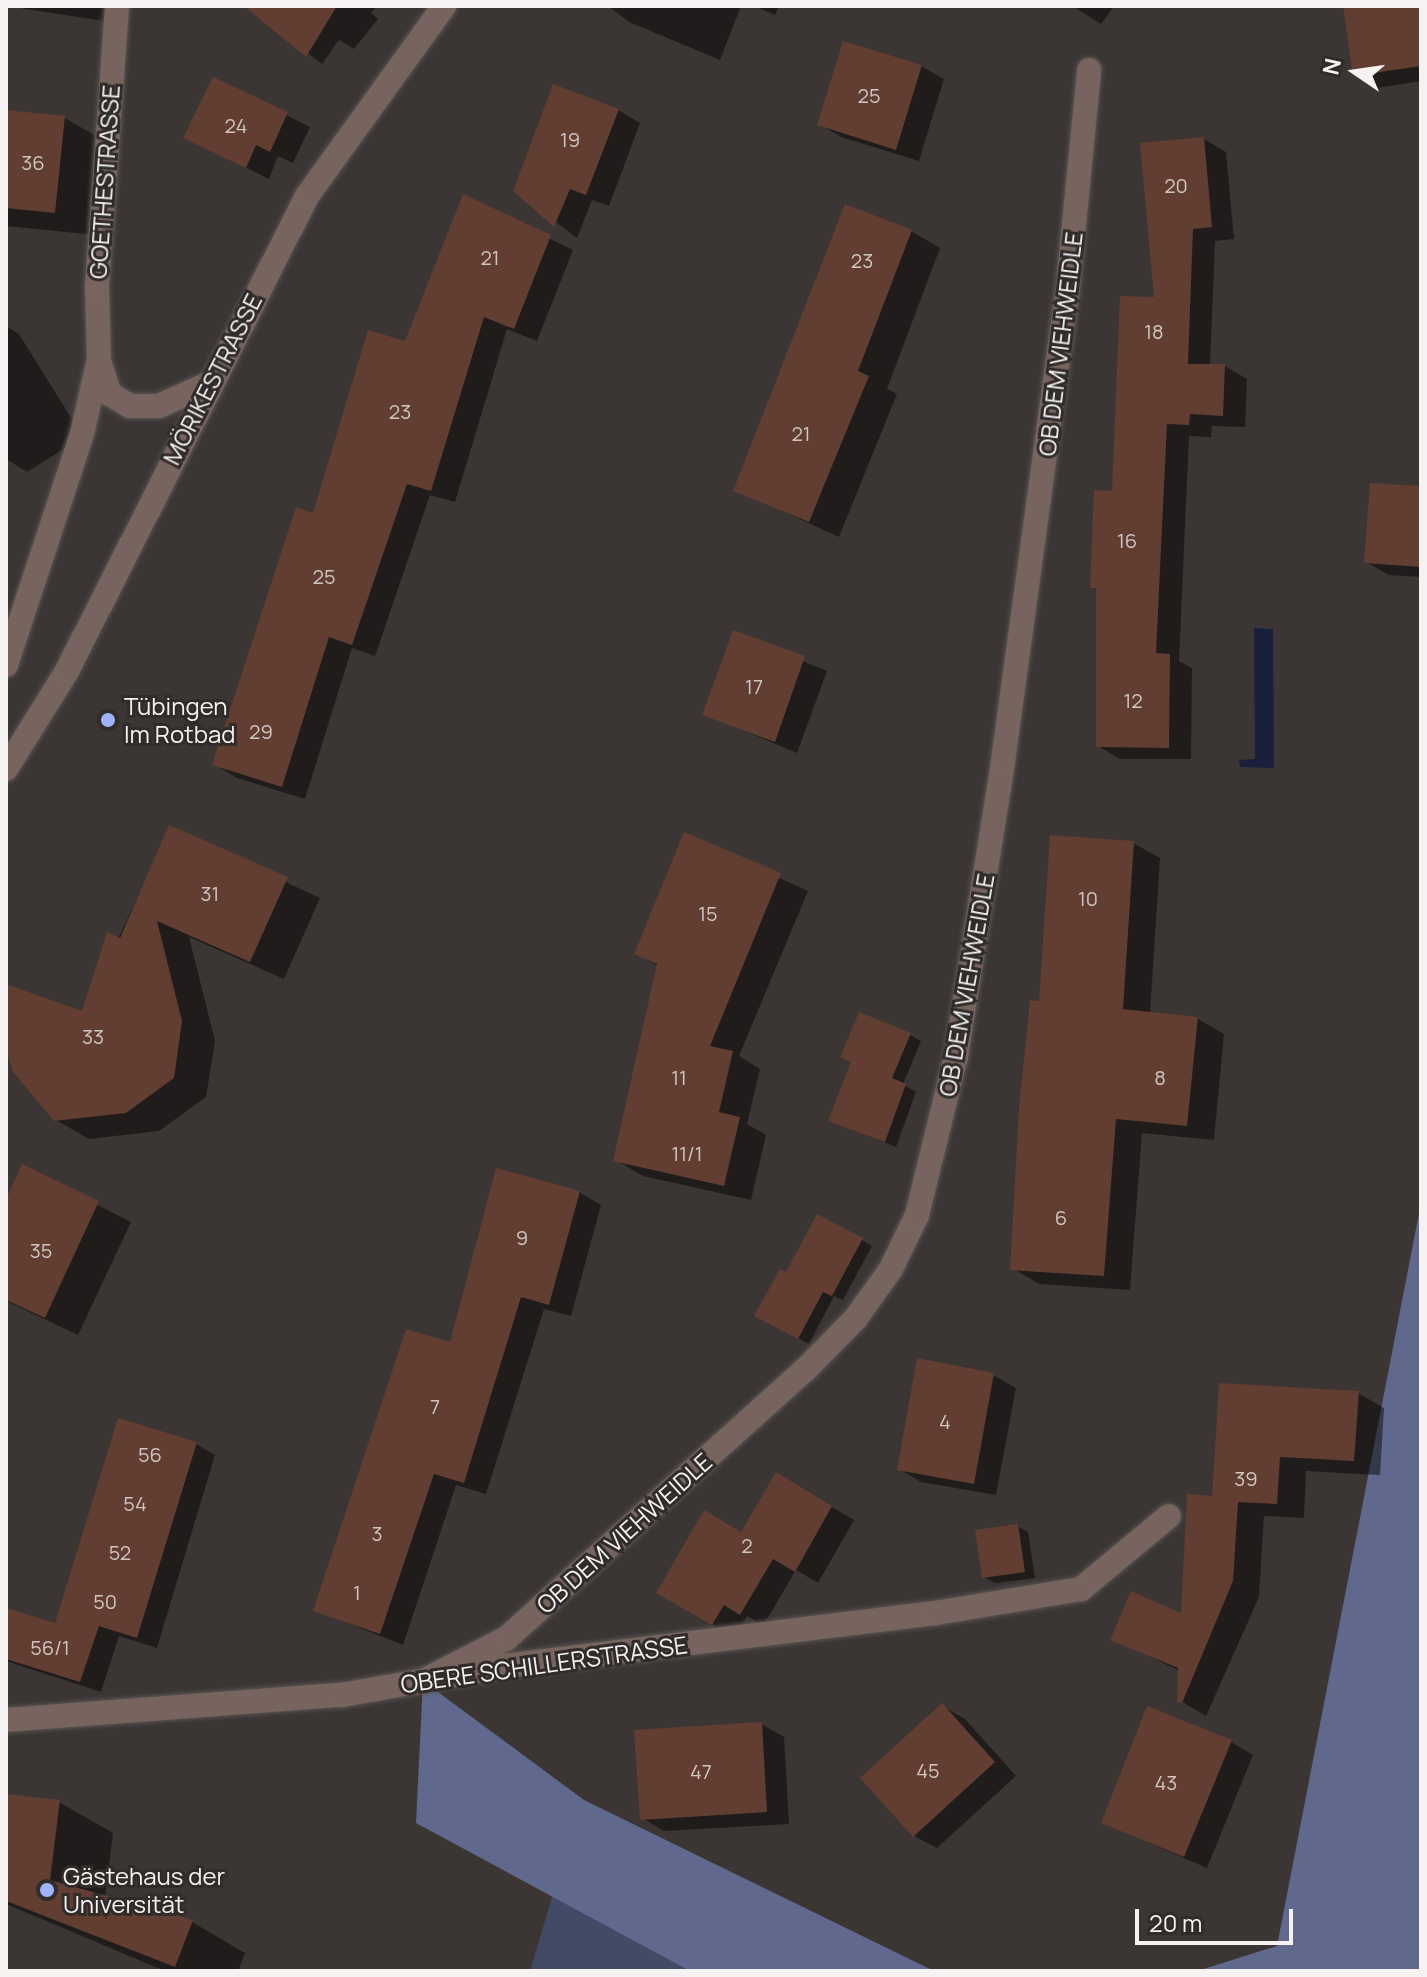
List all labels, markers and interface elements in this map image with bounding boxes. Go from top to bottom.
north arrow [1315,32,1395,112]
text: N [1315,56,1348,78]
house number: 25 [858,83,880,107]
street label: GOETHESTRASSE [83,84,125,280]
house number: 24 [225,113,247,137]
house number: 19 [560,127,580,151]
house number: 36 [21,150,45,174]
house number: 20 [1164,173,1188,197]
street label: OB DEM VIEHWEIDLE [1032,230,1088,458]
house number: 21 [480,245,500,269]
house number: 23 [851,248,873,272]
street label: MÖRIKESTRASSE [156,289,268,469]
house number: 18 [1144,319,1164,343]
house number: 23 [389,399,411,423]
house number: 21 [791,421,811,445]
house number: 16 [1117,528,1137,552]
house number: 25 [313,564,335,588]
house number: 17 [745,674,763,698]
house number: 12 [1123,688,1143,712]
place label: Tübingen Im Rotbad [124,692,235,748]
marker: Tübingen Im Rotbad [99,711,117,729]
house number: 29 [249,719,273,743]
street label: OB DEM VIEHWEIDLE [932,871,1000,1099]
house number: 31 [201,881,219,905]
house number: 10 [1078,886,1098,910]
house number: 15 [698,901,718,925]
house number: 33 [82,1024,104,1048]
house number: 11 [671,1065,687,1089]
house number: 8 [1154,1065,1166,1089]
house number: 11/1 [671,1141,703,1165]
house number: 6 [1055,1205,1067,1229]
house number: 9 [516,1225,528,1249]
house number: 35 [30,1238,52,1262]
house number: 7 [430,1394,440,1418]
house number: 4 [939,1409,951,1433]
house number: 56 [138,1442,162,1466]
street label: OB DEM VIEHWEIDLE [531,1447,717,1619]
house number: 39 [1234,1466,1258,1490]
house number: 54 [123,1491,147,1515]
house number: 3 [371,1521,383,1545]
house number: 2 [741,1533,753,1557]
house number: 52 [109,1540,131,1564]
house number: 1 [353,1580,361,1604]
house number: 50 [93,1589,117,1613]
street label: OBERE SCHILLERSTRASSE [399,1630,689,1698]
house number: 56/1 [30,1635,70,1659]
house number: 45 [916,1758,940,1782]
house number: 47 [690,1759,712,1783]
house number: 43 [1155,1770,1177,1794]
place label: Gästehaus der Universität [63,1862,225,1918]
marker: Gästehaus der Universität [38,1881,56,1899]
scale bar [1139,1893,1297,1943]
text: 20 m [1149,1906,1202,1939]

